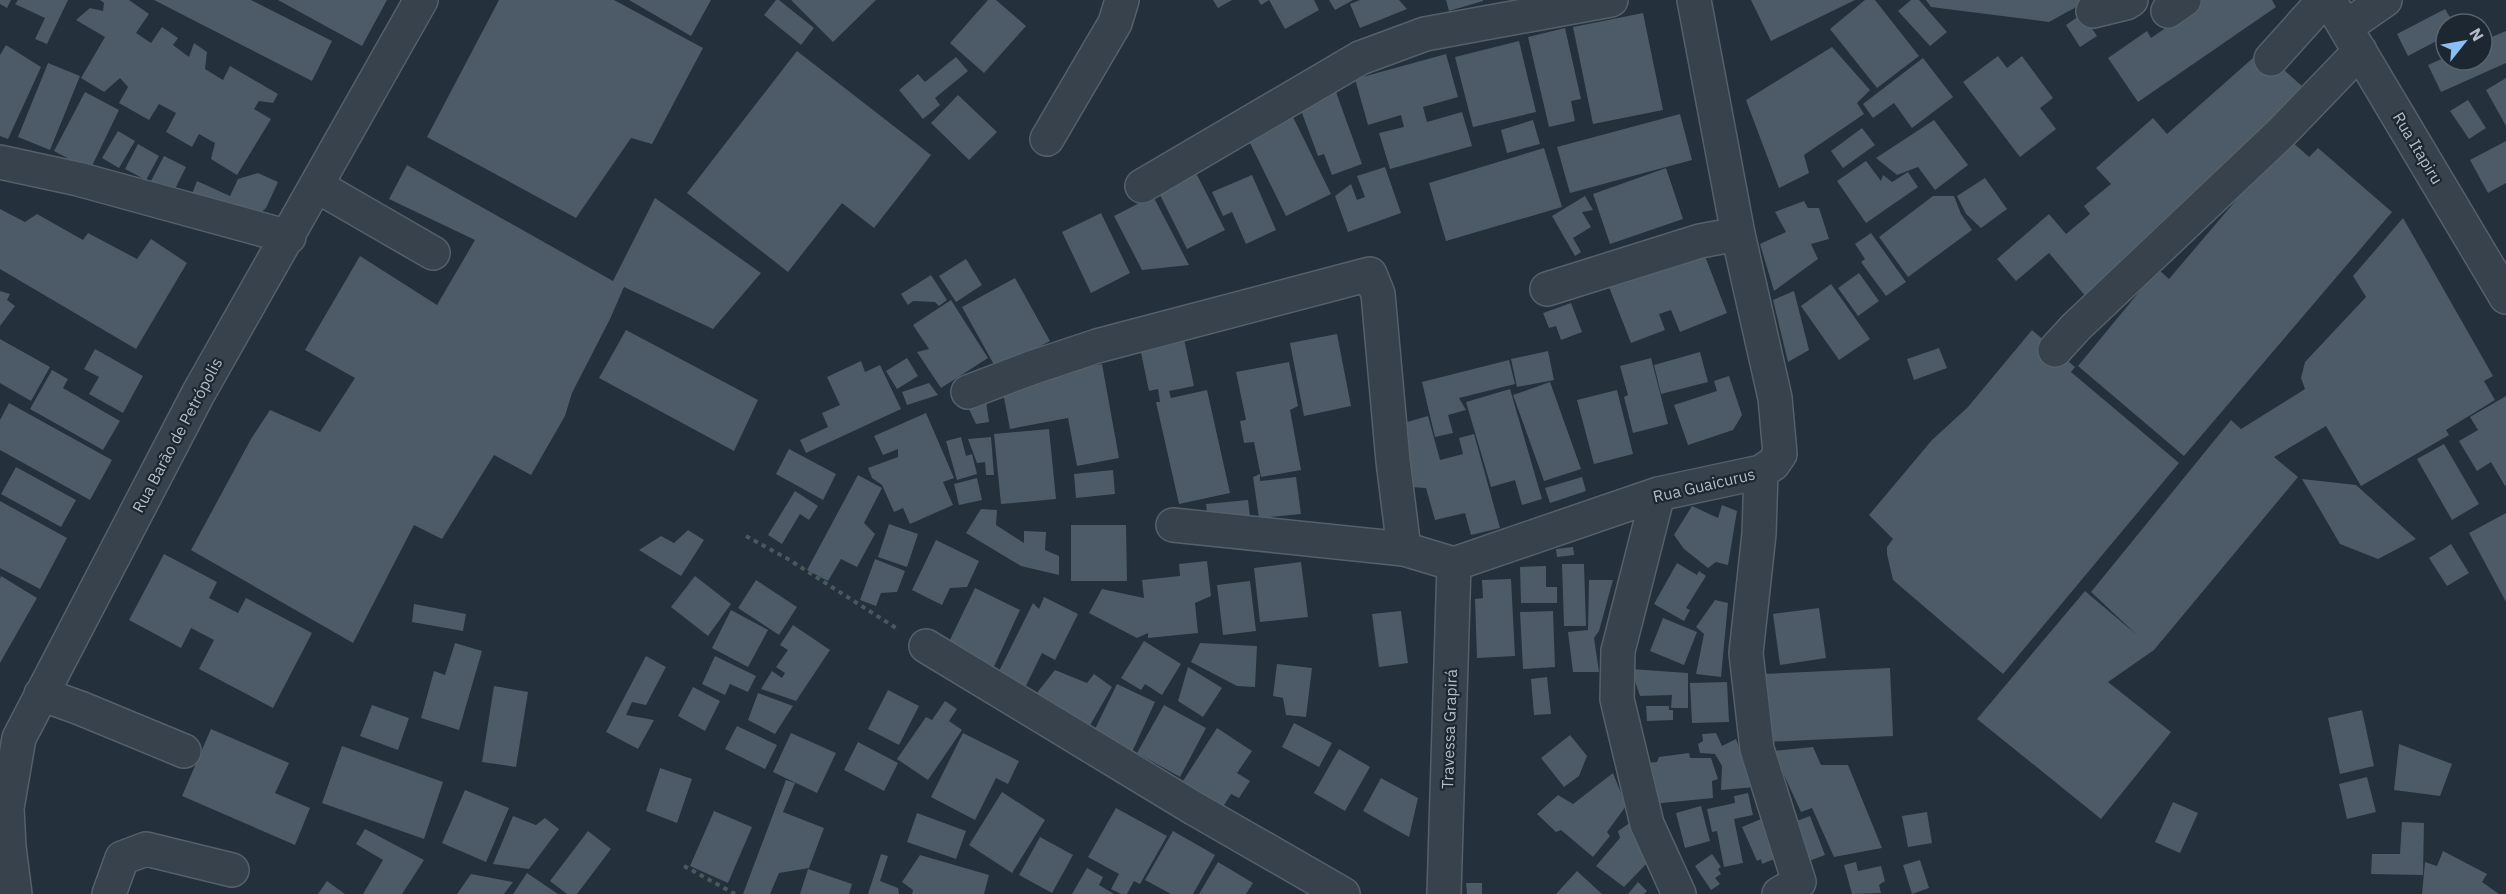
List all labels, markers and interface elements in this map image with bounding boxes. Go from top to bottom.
north arrow [2434,12,2494,72]
text: N [2465,24,2488,44]
street label: Rua Itapiru [2389,108,2447,188]
street label: Rua Barão de Petrópolis [128,354,226,516]
street label: Rua Guaicurus [1651,464,1757,506]
street label: Travessa Grapirá [1437,668,1461,789]

